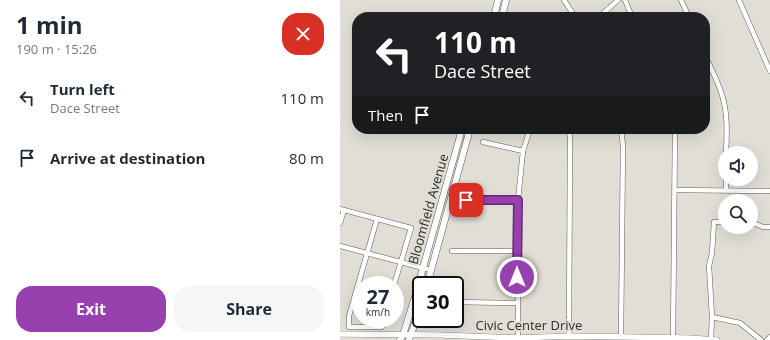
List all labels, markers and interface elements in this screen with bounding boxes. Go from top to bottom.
text: 1 min [16,8,83,41]
button: close [282,13,324,55]
text: 110 m [434,23,517,61]
icon: left [368,28,420,80]
text: 190 m · 15:26 [16,40,97,58]
text: Dace Street [434,59,531,83]
text: Turn left [50,79,115,99]
icon: left [16,87,38,109]
text: 110 m [280,88,324,108]
text: Dace Street [50,99,120,117]
icon: arrive [411,104,433,126]
text: Then [368,105,403,125]
map controls [718,146,758,234]
button: sound [718,146,758,186]
icon: arrive [16,147,38,169]
text: Arrive at destination [50,148,205,168]
text: 80 m [289,148,324,168]
street label: Bloomfield Avenue [404,152,452,266]
pin [449,183,483,217]
icon: arrive [455,189,477,211]
button: search [718,194,758,234]
position arrow [496,256,538,298]
speed limit sign: 30 [412,276,464,328]
text: 27 [367,283,389,310]
button: Exit [16,286,166,332]
button: Share [174,286,324,332]
text: km/h [366,305,390,319]
street label: Civic Center Drive [476,316,582,334]

